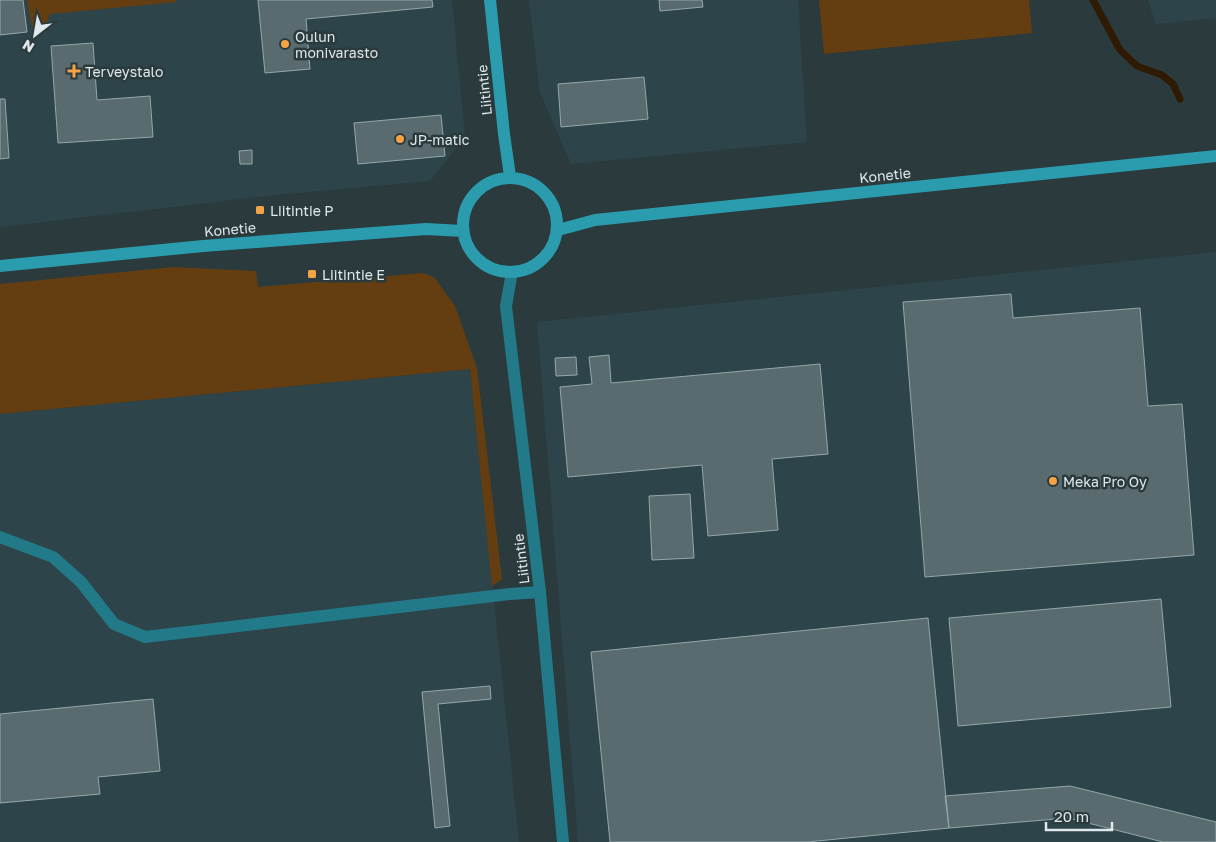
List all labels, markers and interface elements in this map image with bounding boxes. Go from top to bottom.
north arrow [10,10,60,60]
place label: Oulun monivarasto [295,28,378,61]
text: N [19,37,37,57]
marker: Oulun monivarasto [279,38,291,50]
place label: Terveystalo [85,63,163,80]
marker: Terveystalo [67,64,81,78]
street label: Liitintie [473,64,495,116]
place label: JP-matic [410,131,470,148]
marker: JP-matic [394,133,406,145]
street label: Konetie [858,164,912,186]
place label: Liitintie P [270,202,333,219]
marker: Liitintie P [254,204,266,216]
street label: Konetie [203,218,257,240]
place label: Liitintie E [322,266,385,283]
marker: Liitintie E [306,268,318,280]
place label: Meka Pro Oy [1063,473,1147,490]
marker: Meka Pro Oy [1047,475,1059,487]
street label: Liitintie [509,533,533,585]
scale bar [1046,800,1112,832]
text: 20 m [1054,807,1089,825]

